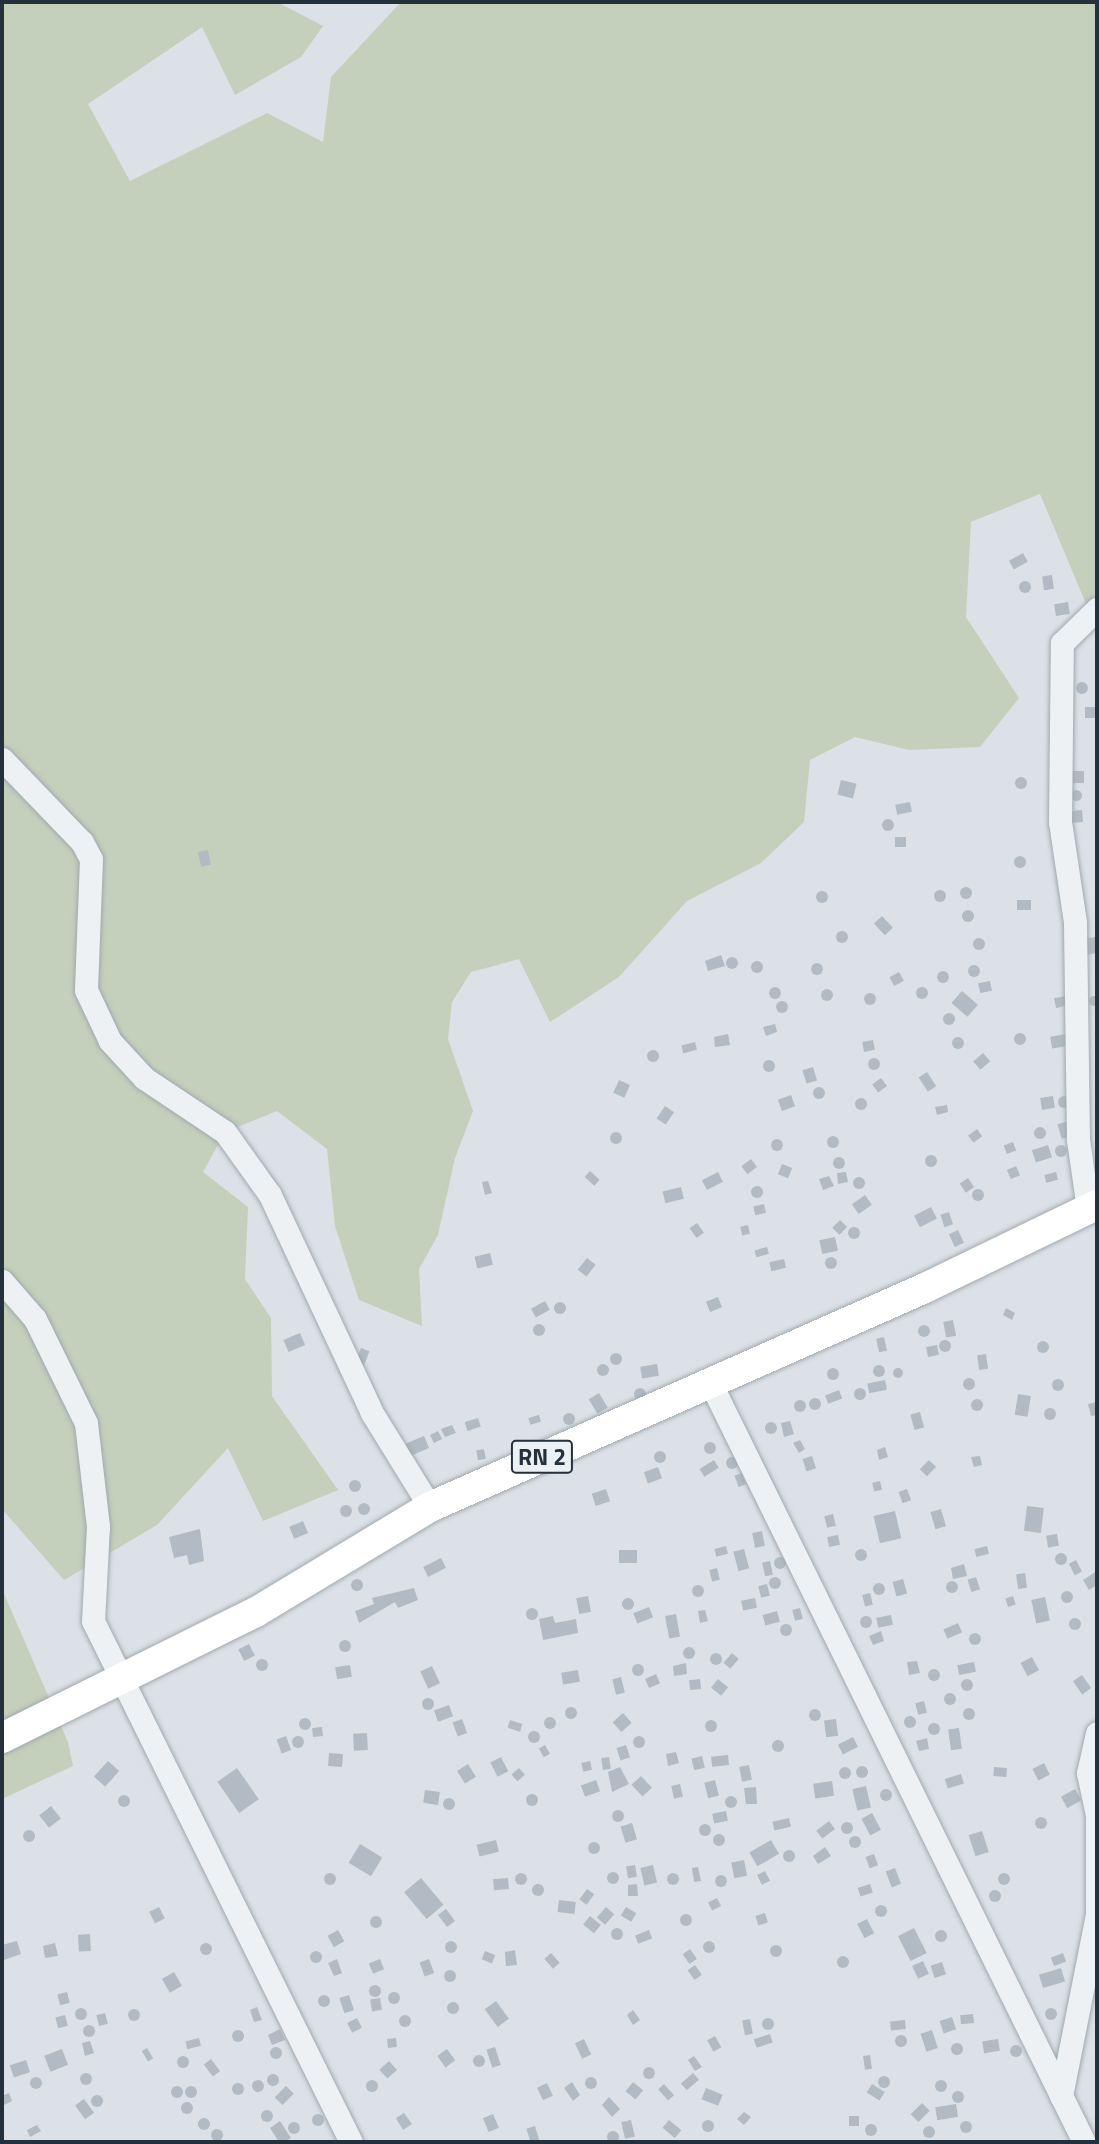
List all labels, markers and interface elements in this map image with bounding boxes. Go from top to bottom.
road number: RN 2 [510,1438,574,1476]

